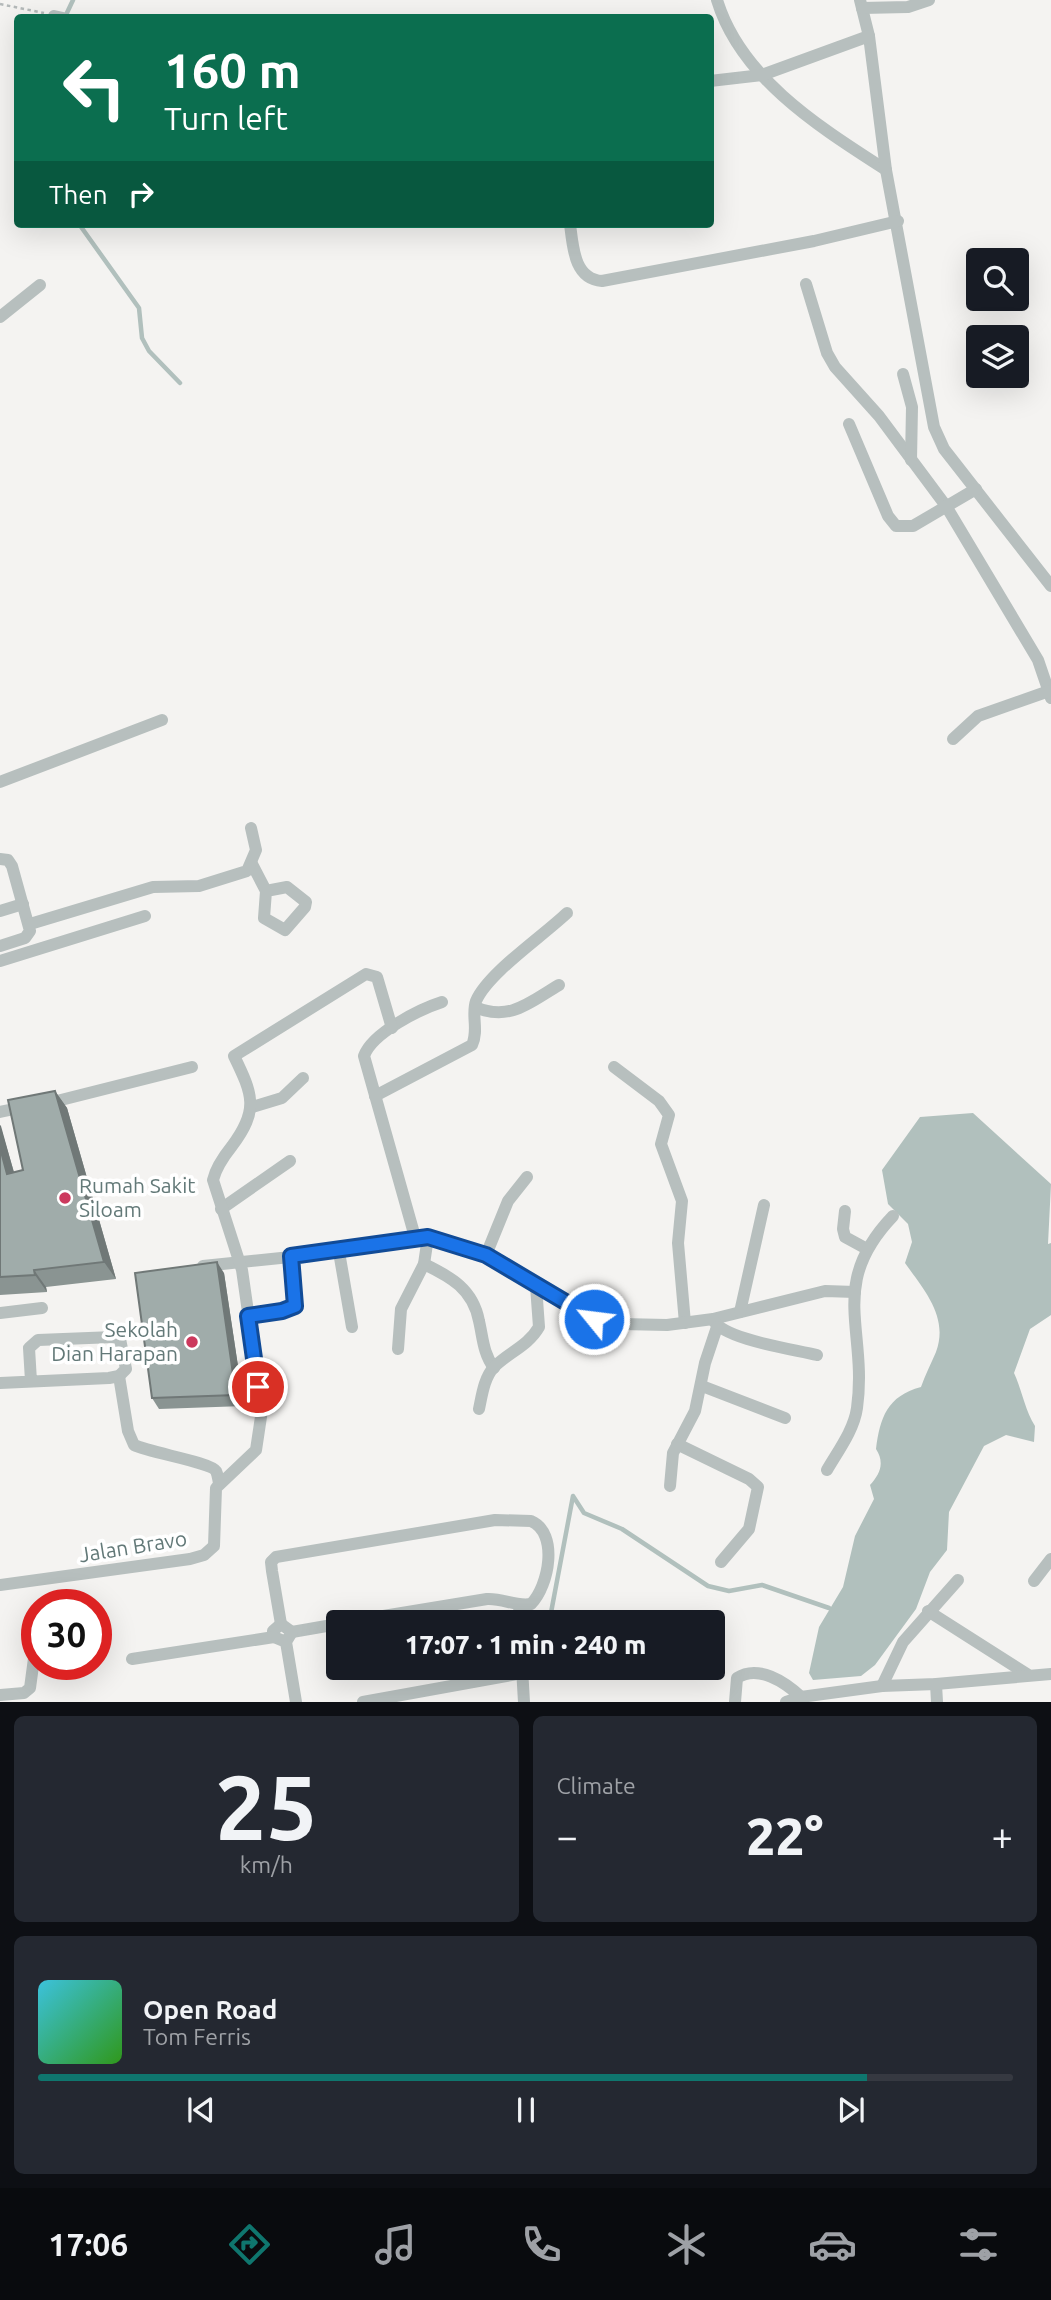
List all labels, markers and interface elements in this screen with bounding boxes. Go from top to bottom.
icon: left [49,42,140,133]
text: 160 m [164,42,301,97]
text: Turn left [164,100,288,136]
icon: right [122,175,160,213]
text: Then [49,180,108,209]
map controls [966,248,1029,388]
button: search [966,248,1029,311]
button: layers [966,325,1029,388]
place label: Rumah Sakit Siloam [79,1173,196,1221]
marker: Rumah Sakit Siloam [57,1190,73,1206]
position arrow [557,1282,631,1356]
place label: Sekolah Dian Harapan [51,1317,178,1365]
marker: Sekolah Dian Harapan [184,1334,200,1350]
pin [228,1357,288,1417]
icon: arrive [239,1368,277,1406]
street label: Jalan Bravo [77,1526,188,1566]
speed limit sign: 30 [21,1589,112,1680]
text: 17:07 · 1 min · 240 m [405,1630,646,1659]
text: 25 [215,1755,318,1857]
text: Climate [557,1773,636,1798]
text: 22° [746,1807,824,1865]
text: − [557,1815,578,1857]
text: + [992,1815,1013,1857]
text: km/h [240,1852,293,1877]
text: Open Road [143,1995,277,2024]
text: Tom Ferris [143,2024,251,2049]
icon: previous [182,2091,220,2129]
icon: pause [507,2091,545,2129]
icon: next [832,2091,870,2129]
icon: directions [225,2220,274,2269]
icon: music [371,2220,420,2269]
icon: phone [517,2220,566,2269]
icon: climate [662,2220,711,2269]
icon: car [808,2220,857,2269]
icon: filters [954,2220,1003,2269]
text: 17:06 [48,2226,128,2262]

